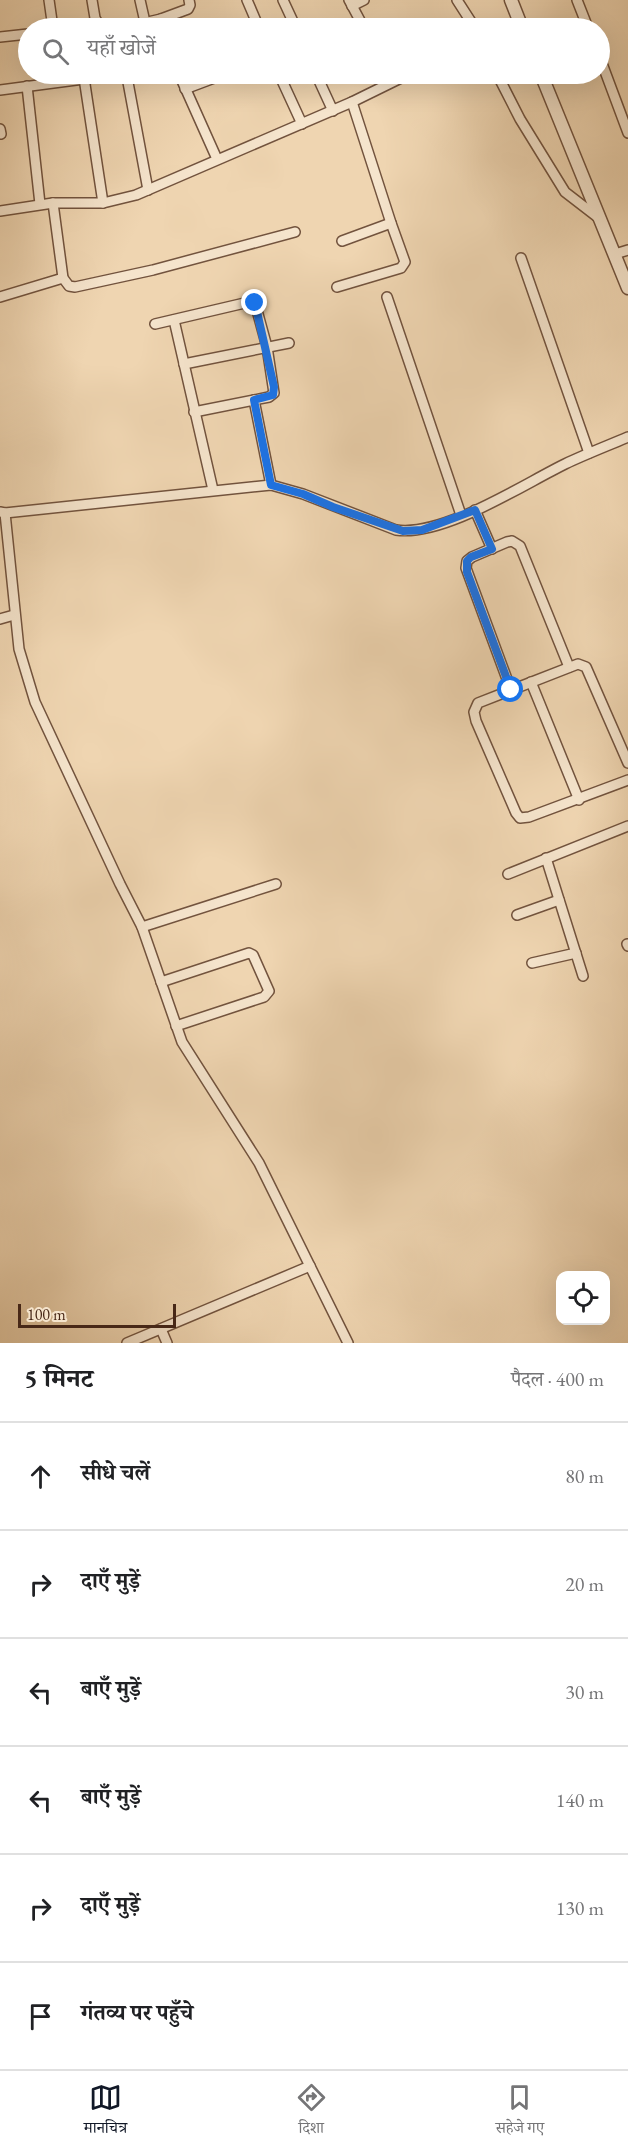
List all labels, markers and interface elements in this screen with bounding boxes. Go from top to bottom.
search box [18,18,610,84]
text: यहाँ खोजें [87,33,156,62]
icon: search [39,35,72,68]
route end [241,289,267,315]
route start [497,676,523,702]
map controls [556,1271,610,1325]
button: locate [556,1271,610,1325]
scale bar [18,1301,176,1328]
text: 100 m [27,1304,66,1325]
text: 5 मिनट [24,1361,93,1395]
text: पैदल · 400 m [511,1366,604,1392]
text: सीधे चलें [81,1458,150,1487]
icon: ahead [24,1460,57,1493]
text: 80 m [565,1463,604,1489]
text: दाएँ मुड़ें [81,1566,140,1595]
icon: right [24,1568,57,1601]
text: 20 m [565,1571,604,1597]
text: बाएँ मुड़ें [81,1674,141,1703]
icon: left [24,1676,57,1709]
text: 30 m [565,1679,604,1705]
text: बाएँ मुड़ें [81,1782,141,1811]
icon: left [24,1784,57,1817]
text: 140 m [556,1787,604,1813]
text: दाएँ मुड़ें [81,1890,140,1919]
icon: right [24,1892,57,1925]
text: 130 m [556,1895,604,1921]
text: गंतव्य पर पहुँचे [81,1998,193,2027]
icon: arrive [24,2000,57,2033]
tab: मानचित्र [84,2081,127,2143]
tab: दिशा [295,2081,328,2143]
tab: सहेजे गए [495,2081,544,2143]

